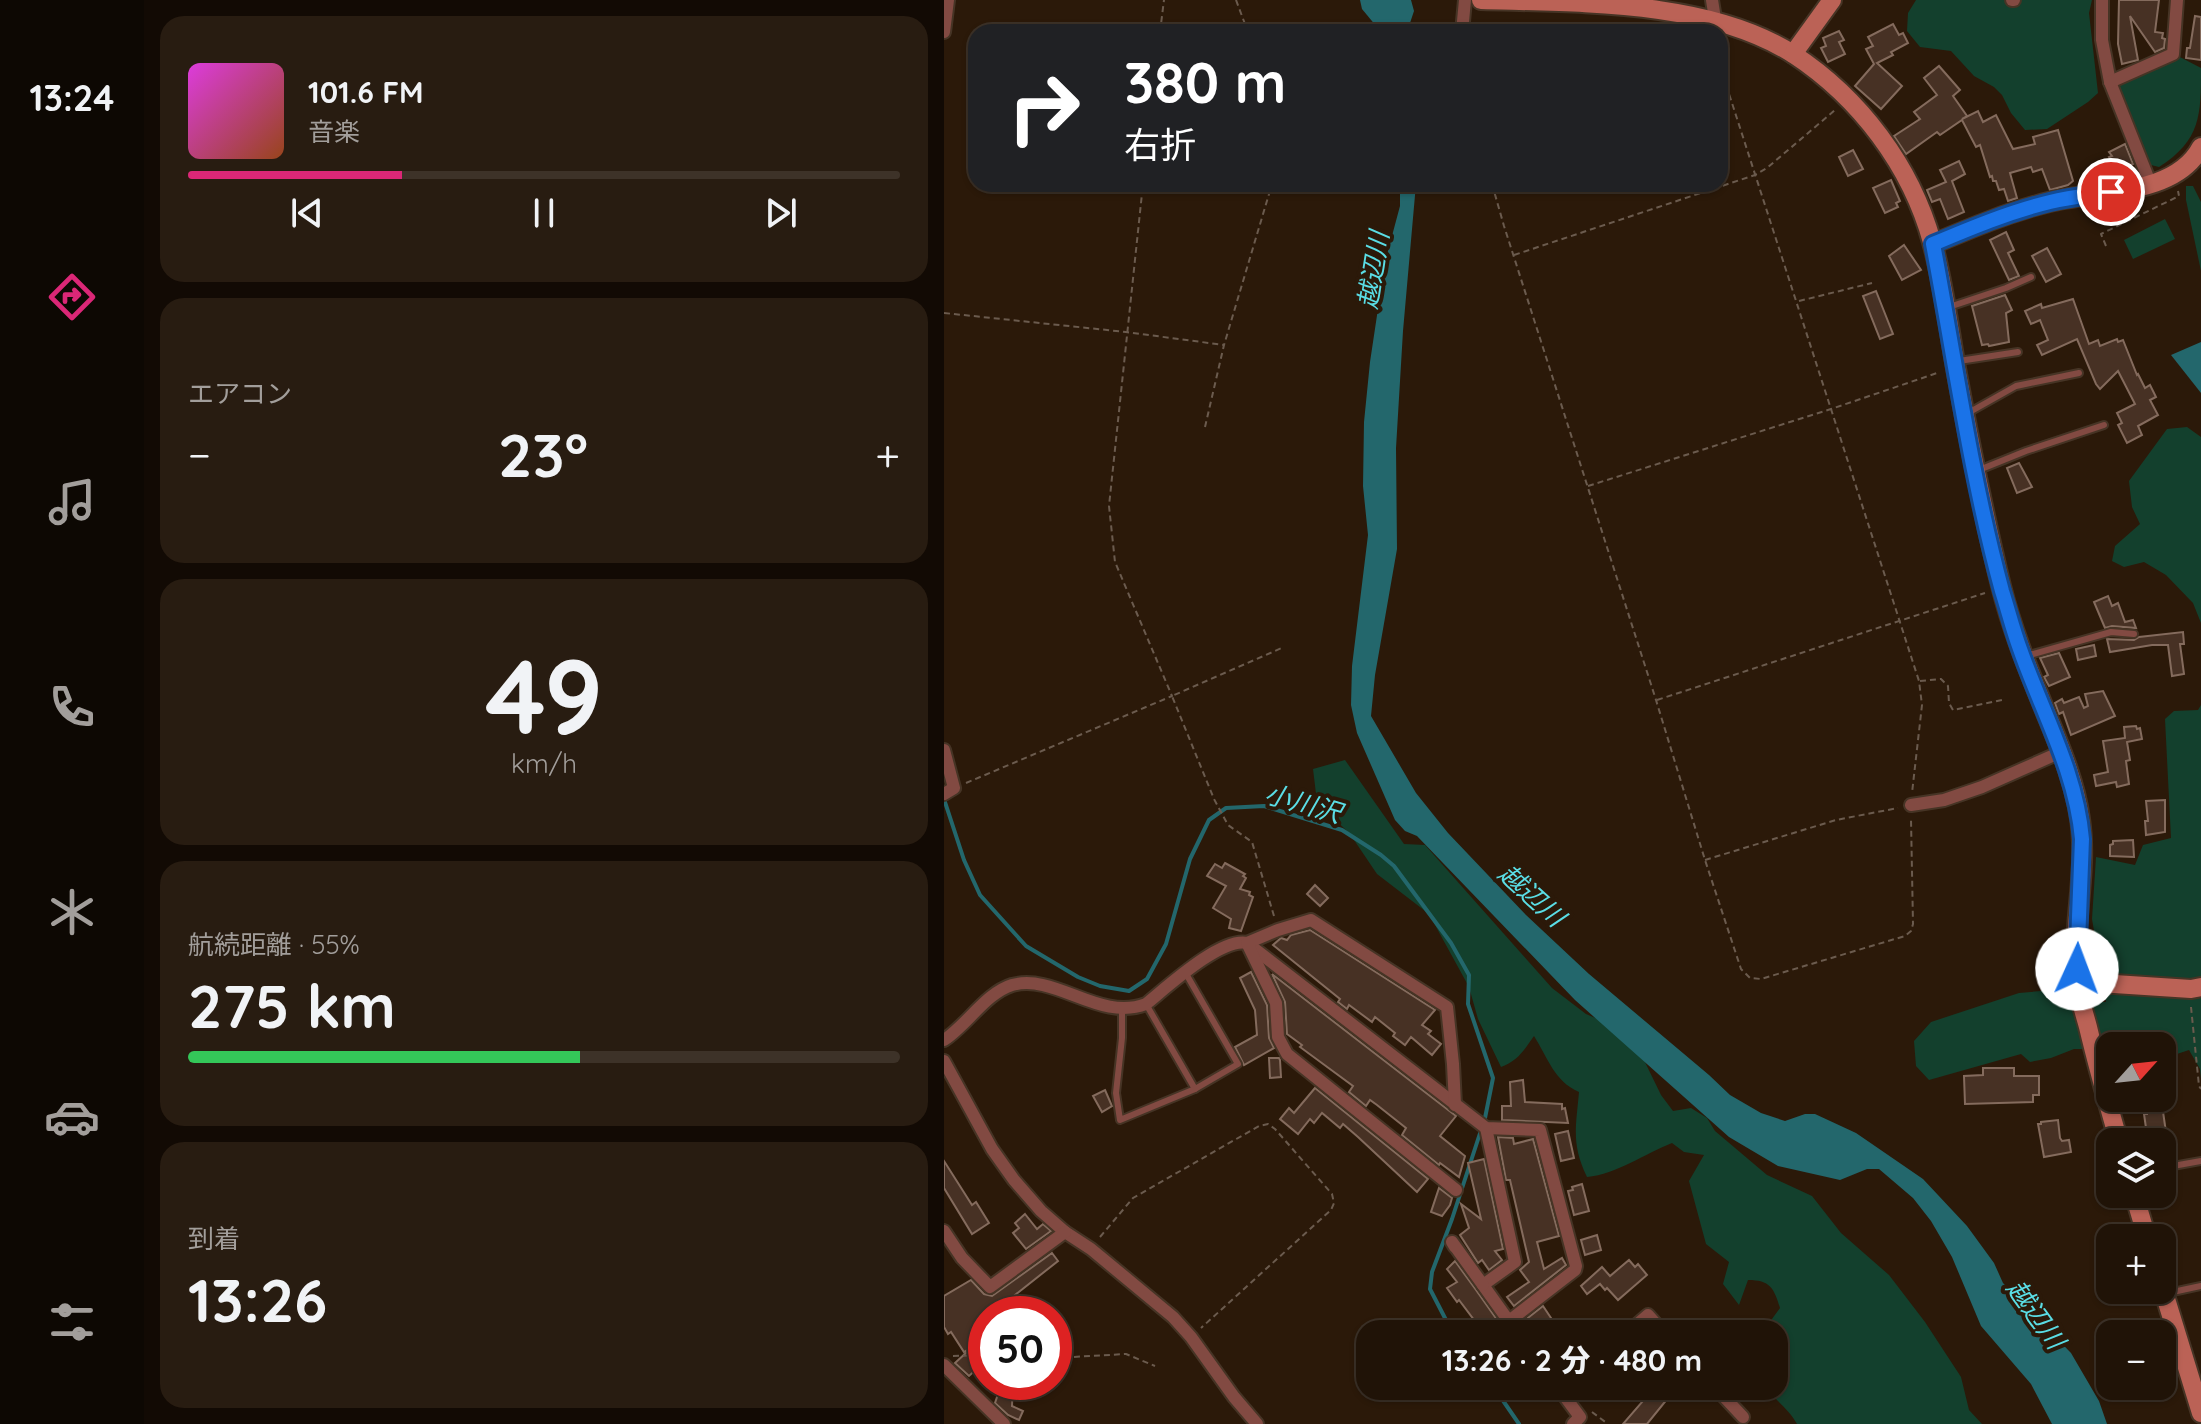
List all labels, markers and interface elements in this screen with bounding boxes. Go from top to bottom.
text: 380 m [1124,47,1286,117]
icon: right [992,56,1096,160]
text: 101.6 FM [308,73,424,111]
text: 13:24 [30,75,114,120]
text: 音楽 [308,115,360,148]
text: 右折 [1124,122,1196,167]
pin [2077,158,2145,226]
icon: arrive [2089,170,2133,214]
icon: previous [285,191,329,235]
icon: pause [522,191,566,235]
icon: next [759,191,803,235]
water label: 越辺川 [1351,226,1396,311]
icon: directions [44,269,100,325]
text: エアコン [188,377,292,410]
text: 23° [498,417,588,492]
text: − [188,427,211,482]
text: + [875,427,900,482]
icon: music [44,474,100,530]
text: 49 [485,630,603,760]
icon: phone [44,679,100,735]
text: km/h [511,747,577,780]
water label: 小川沢 [1261,776,1348,830]
water label: 越辺川 [1492,857,1574,935]
icon: climate [44,884,100,940]
position arrow [2035,927,2119,1011]
text: 航続距離 · 55% [188,928,360,961]
text: 275 km [188,968,396,1043]
north arrow [2096,1032,2176,1112]
map controls [2096,1032,2176,1400]
icon: car [44,1089,100,1145]
button: layers [2096,1128,2176,1208]
text: 到着 [188,1222,240,1255]
button: + [2096,1224,2176,1304]
text: 13:26 [188,1262,327,1337]
water label: 越辺川 [2000,1273,2074,1358]
icon: filters [44,1294,100,1350]
speed limit sign: 50 [968,1296,1072,1400]
button: − [2096,1320,2176,1400]
text: 13:26 · 2 分 · 480 m [1442,1341,1702,1379]

